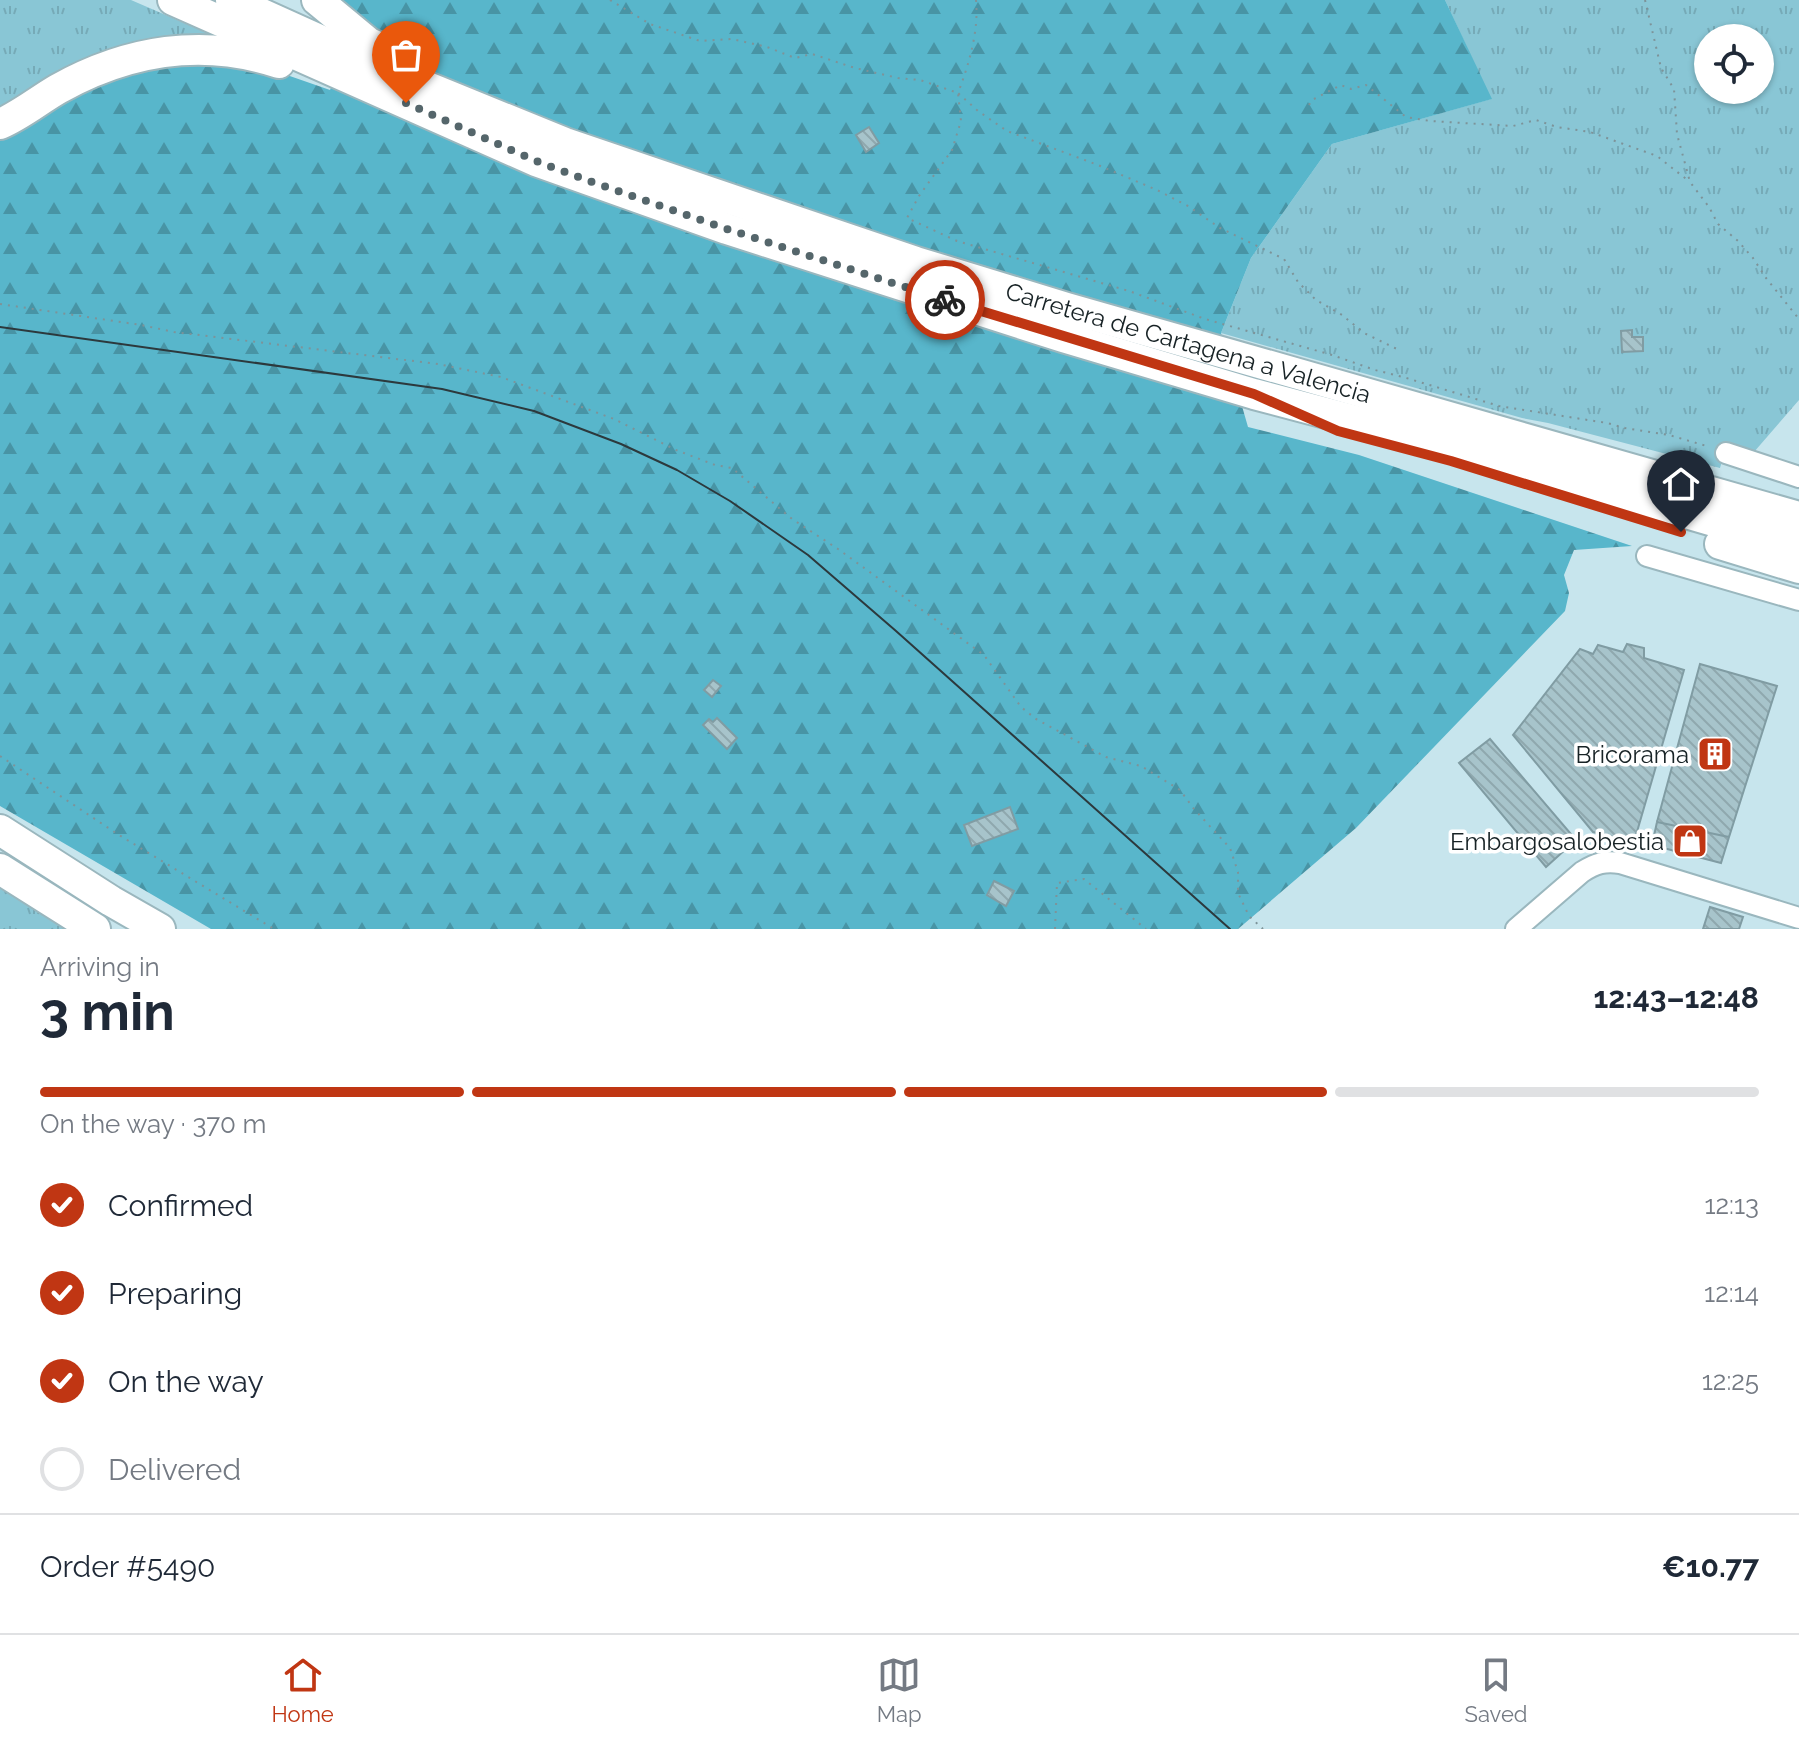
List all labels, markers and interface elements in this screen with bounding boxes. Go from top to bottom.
pin [372,21,440,103]
map controls [1694,24,1774,104]
button: locate [1694,24,1774,104]
icon: bag [384,33,428,77]
courier [905,260,985,340]
street label: Carretera de Cartagena a Valencia [1002,276,1374,409]
icon: bike [923,278,967,322]
pin [1647,450,1715,532]
icon: home [1659,462,1703,506]
building icon: Bricorama [1696,735,1734,773]
place label: Bricorama [1575,740,1689,769]
shop icon: Embargosalobestia [1671,822,1709,860]
place label: Embargosalobestia [1450,827,1664,856]
text: Arriving in [40,952,160,982]
text: 12:43–12:48 [1593,980,1759,1015]
text: 3 min [40,981,175,1042]
text: On the way · 370 m [40,1109,266,1139]
icon: check [40,1183,84,1227]
text: Confirmed [108,1188,253,1223]
text: 12:13 [1704,1190,1759,1220]
icon: check [40,1271,84,1315]
text: Preparing [108,1276,242,1311]
text: 12:14 [1704,1278,1759,1308]
icon: check [40,1359,84,1403]
text: On the way [108,1364,264,1399]
text: 12:25 [1702,1366,1759,1396]
text: Delivered [108,1452,241,1487]
text: Order #5490 [40,1549,215,1584]
text: €10.77 [1662,1549,1759,1584]
tab: Home [272,1653,334,1727]
tab: Map [877,1653,922,1727]
tab: Saved [1465,1653,1527,1727]

